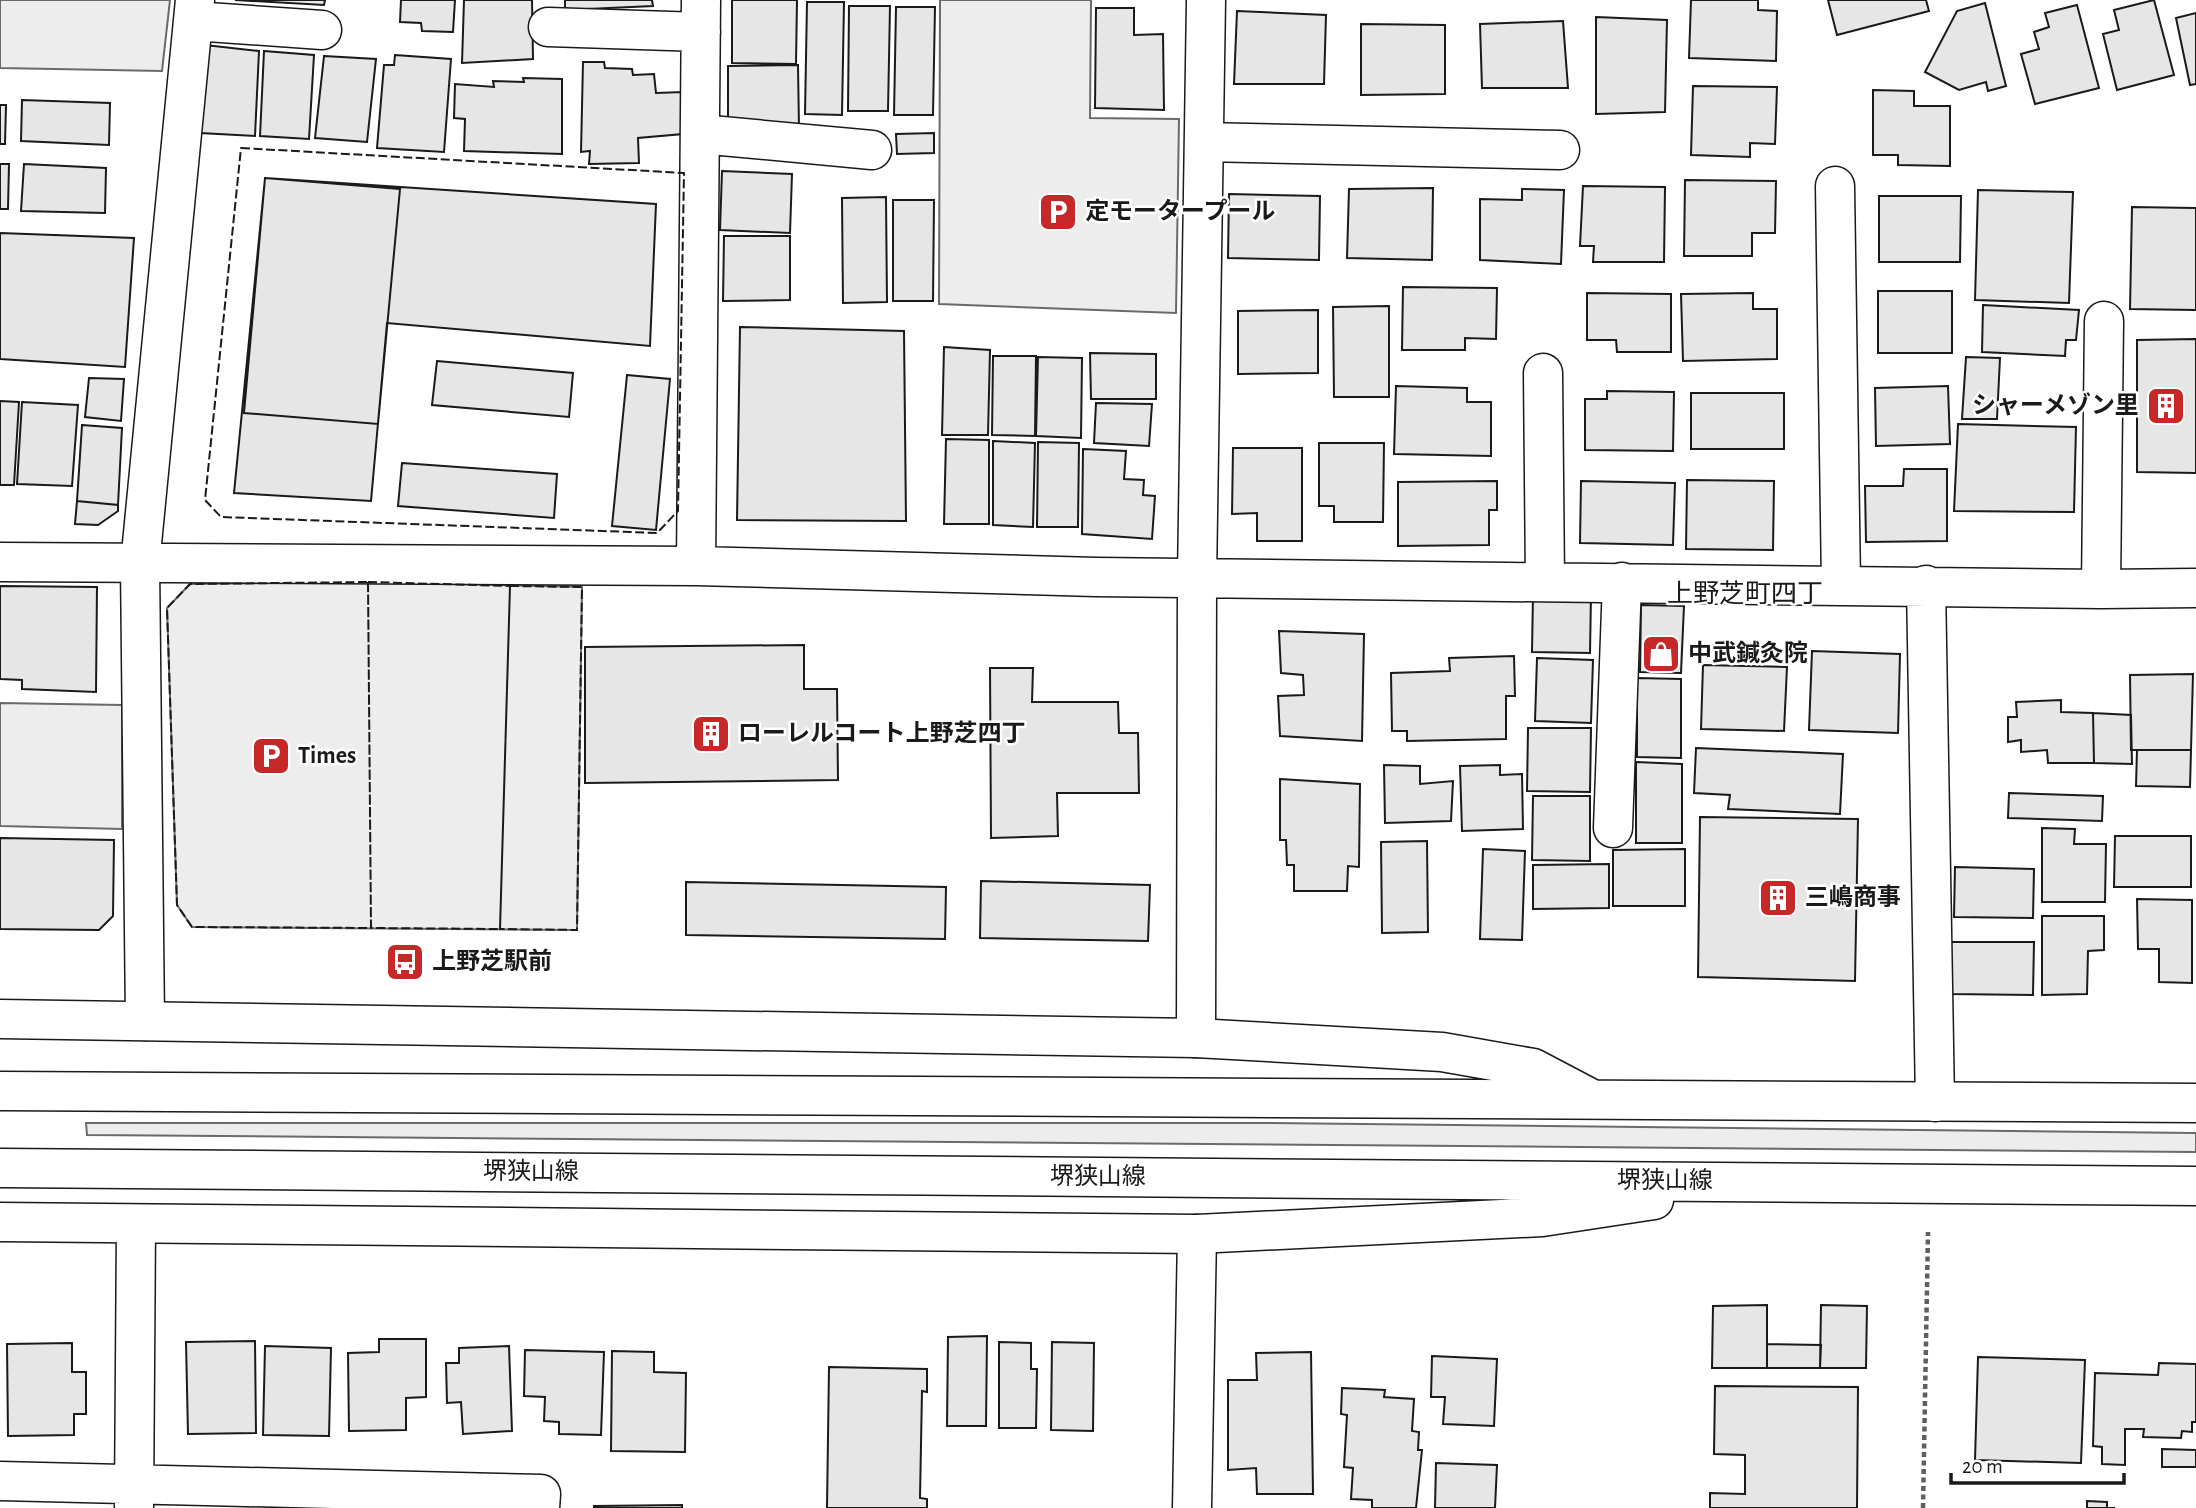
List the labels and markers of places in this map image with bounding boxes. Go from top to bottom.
parking icon: 定モータープール [1037,191,1079,233]
place label: 定モータープール [1085,198,1276,224]
building icon: シャーメゾン里 [2145,385,2187,427]
place label: シャーメゾン里 [1972,392,2139,418]
shop icon: 中武鍼灸院 [1640,633,1682,675]
place label: 中武鍼灸院 [1688,640,1808,666]
building icon: ローレルコート上野芝四丁 [690,713,732,755]
place label: ローレルコート上野芝四丁 [738,720,1026,746]
parking icon: Times [250,735,292,777]
place label: Times [298,744,356,768]
building icon: 三嶋商事 [1757,877,1799,919]
place label: 三嶋商事 [1805,884,1901,910]
bus stop icon: 上野芝駅前 [384,941,426,983]
place label: 上野芝駅前 [432,948,552,974]

